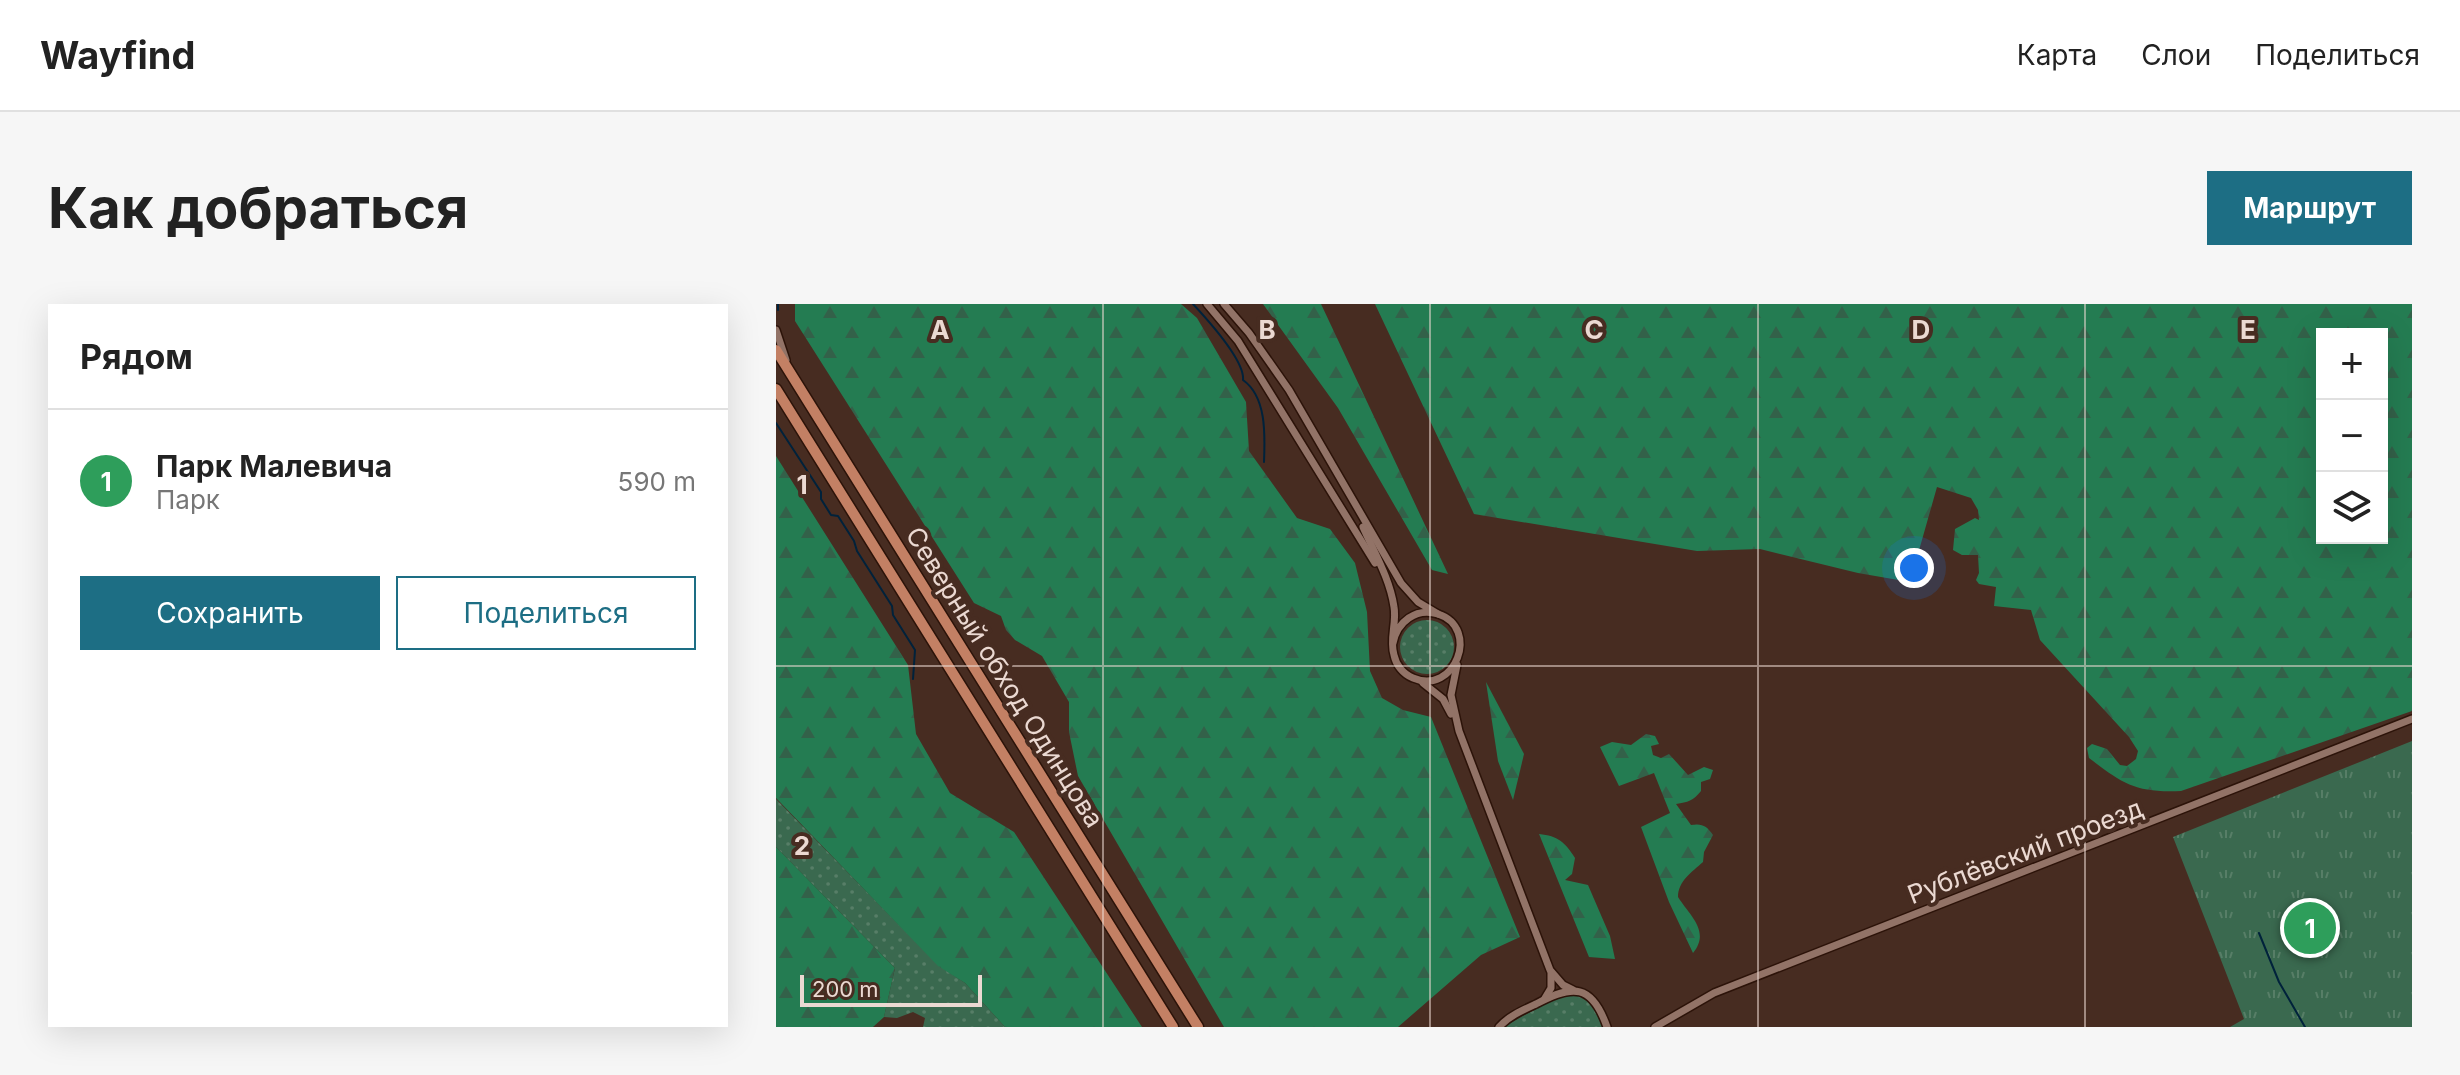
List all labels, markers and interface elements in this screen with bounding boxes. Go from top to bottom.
text: Wayfind [40,32,195,78]
text: Карта [2017,38,2097,72]
text: Слои [2141,38,2211,72]
text: Поделиться [2255,38,2420,72]
button: Маршрут [2207,171,2412,245]
text: Как добраться [48,174,468,242]
text: A [930,314,950,345]
text: B [1258,314,1276,345]
text: C [1584,314,1604,345]
text: D [1912,314,1930,345]
text: E [2240,314,2256,345]
map controls [2316,328,2388,544]
button: + [2316,328,2388,400]
text: Рядом [80,336,193,377]
button: − [2316,400,2388,472]
text: Парк Малевича [156,448,392,484]
text: 1 [100,466,112,497]
text: 590 m [618,466,696,497]
text: 1 [796,469,808,500]
button: layers [2316,472,2388,544]
text: Парк [156,484,220,515]
street label: Северный обход Одинцова [900,521,1110,833]
your location [1894,548,1934,588]
button: Сохранить [80,576,380,650]
button: Поделиться [396,576,696,650]
street label: Рублёвский проезд [1903,792,2147,910]
text: 2 [794,830,810,861]
pin: 1 [2284,898,2336,958]
scale bar [800,971,982,1007]
text: 200 m [812,976,879,1002]

